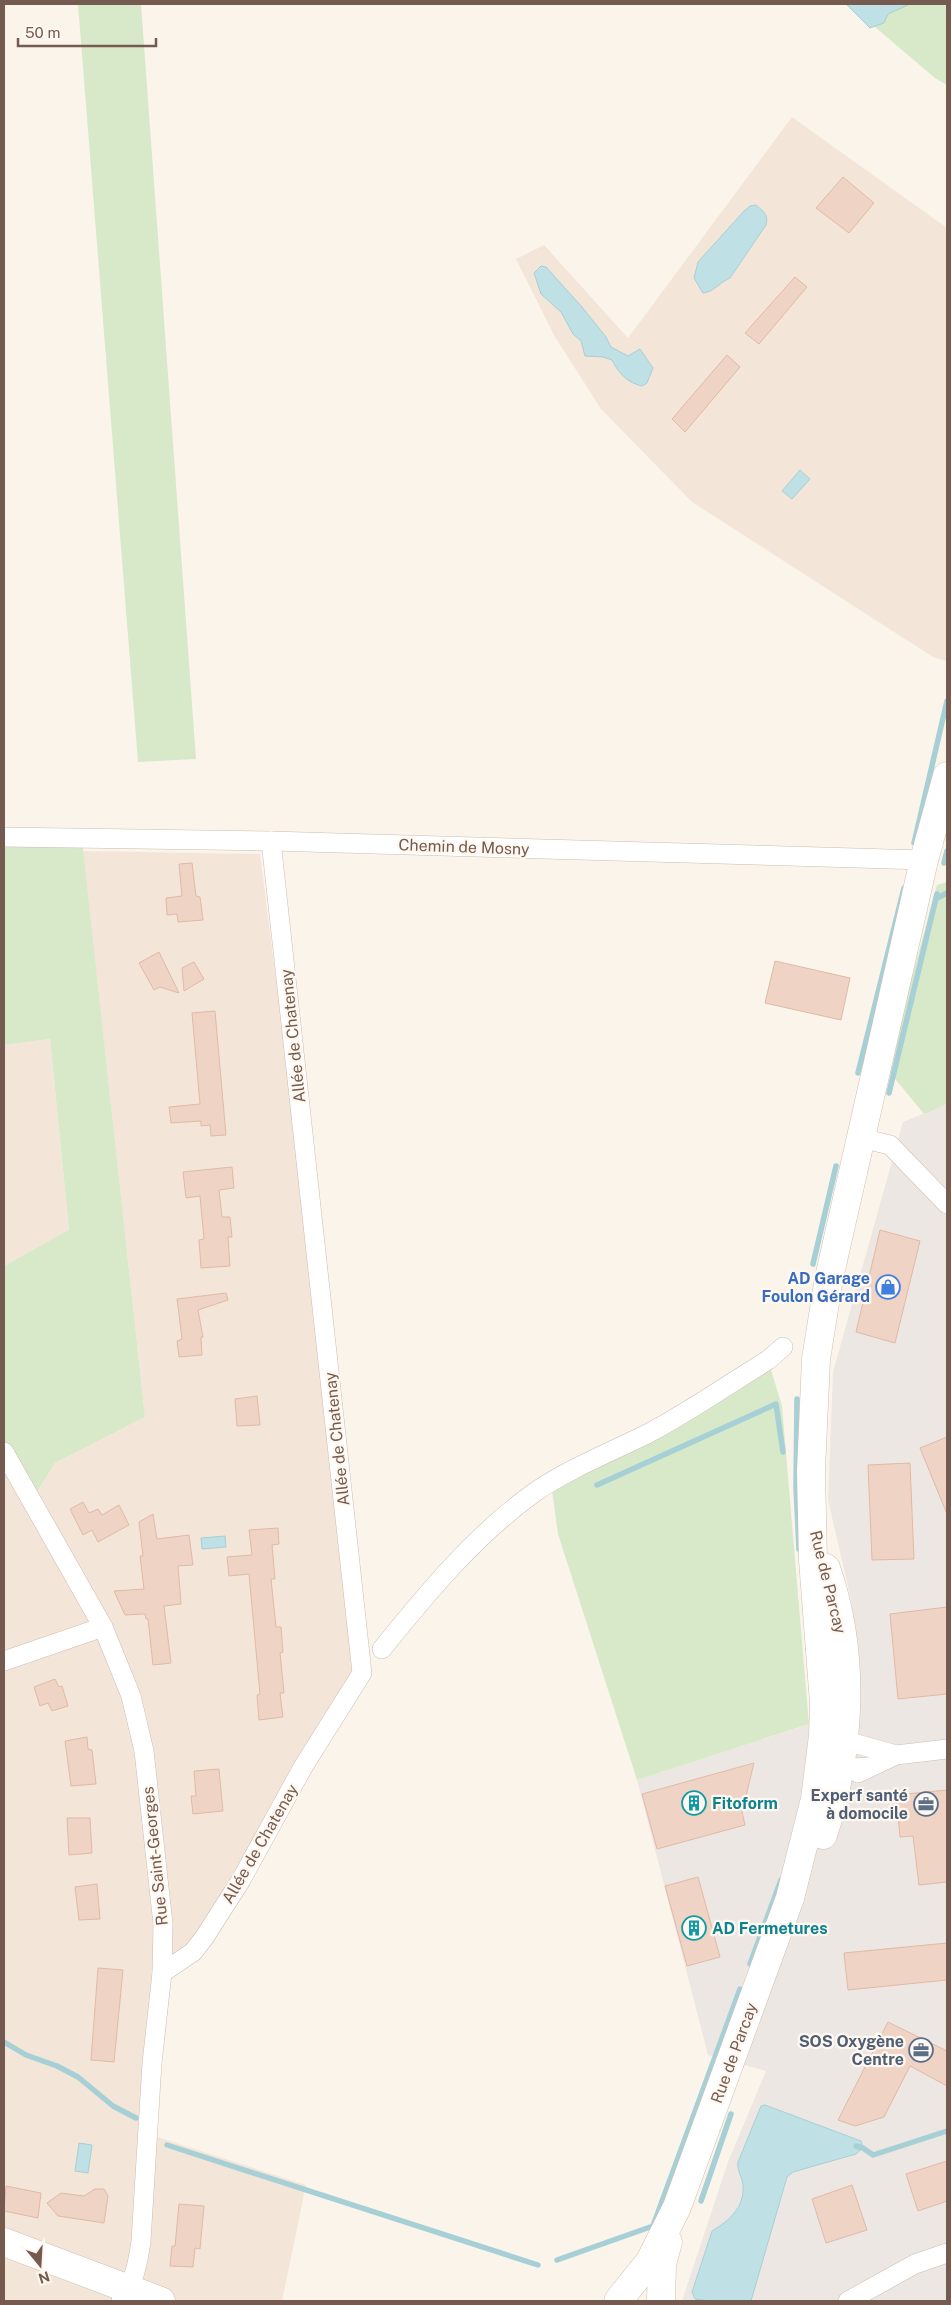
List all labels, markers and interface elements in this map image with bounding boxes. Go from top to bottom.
scale bar [18,15,155,47]
text: 50 m [25,24,60,41]
street label: Chemin de Mosny [398,835,530,859]
street label: Allée de Chatenay [276,968,309,1104]
place label: AD Garage Foulon Gérard [762,1269,870,1306]
shop icon: AD Garage Foulon Gérard [875,1274,901,1300]
street label: Allée de Chatenay [320,1371,353,1507]
street label: Rue de Parcay [806,1528,850,1636]
street label: Allée de Chatenay [218,1781,302,1907]
street label: Rue Saint-Georges [138,1785,172,1927]
place label: Experf santé à domocile [810,1786,908,1823]
building icon: Fitoform [681,1790,707,1816]
office icon: Experf santé à domocile [913,1791,939,1817]
place label: Fitoform [712,1794,778,1813]
building icon: AD Fermetures [681,1915,707,1941]
place label: AD Fermetures [712,1919,828,1938]
street label: Rue de Parcay [707,2000,761,2106]
place label: SOS Oxygène Centre [799,2032,904,2069]
office icon: SOS Oxygène Centre [908,2037,934,2063]
north arrow [15,2240,65,2290]
text: N [36,2268,52,2287]

